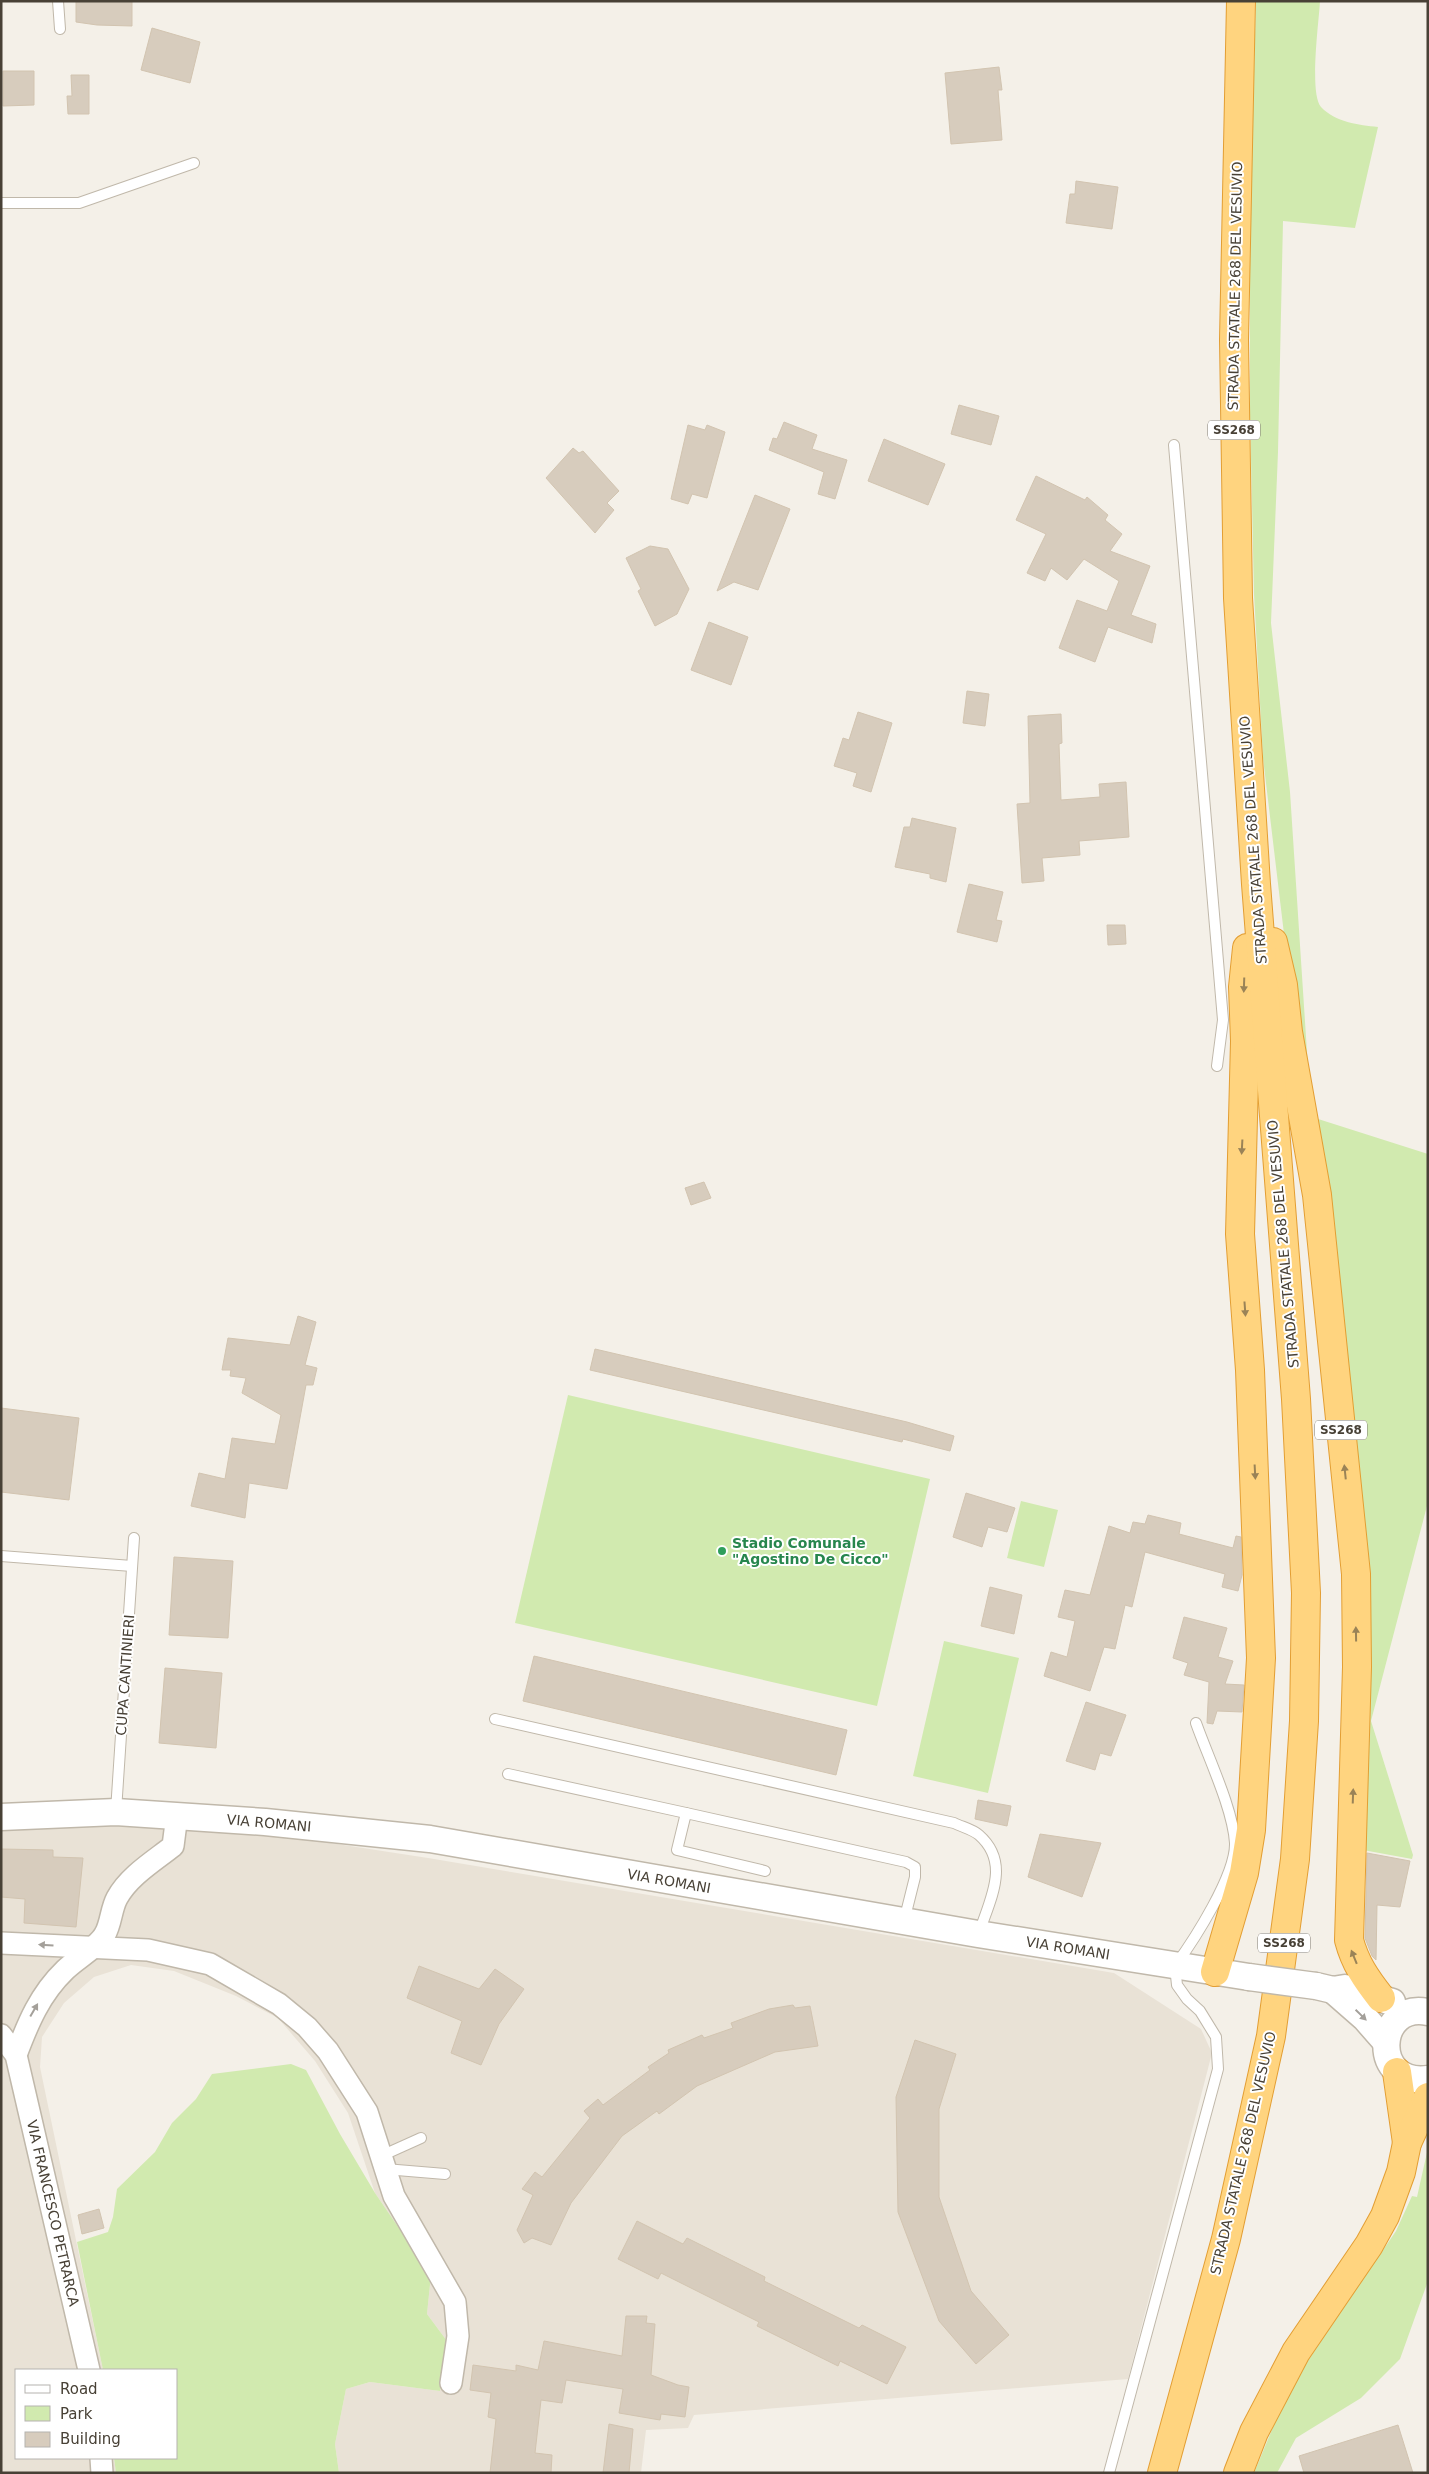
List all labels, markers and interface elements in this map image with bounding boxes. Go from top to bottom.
street label: STRADA STATALE 268 DEL VESUVIO [1225,161,1245,411]
road number: SS268 [1208,420,1260,440]
street label: STRADA STATALE 268 DEL VESUVIO [1236,715,1270,965]
one-way arrow [1239,977,1247,993]
street label: STRADA STATALE 268 DEL VESUVIO [1264,1119,1302,1369]
one-way arrow [1237,1139,1245,1155]
one-way arrow [1242,1302,1250,1318]
road number: SS268 [1315,1420,1367,1440]
one-way arrow [1341,1463,1349,1479]
one-way arrow [1251,1464,1259,1480]
place label: Stadio Comunale "Agostino De Cicco" [732,1535,889,1567]
marker: Stadio Comunale "Agostino De Cicco" [716,1545,728,1557]
street label: CUPA CANTINIERI [113,1614,137,1736]
one-way arrow [1352,1625,1360,1641]
one-way arrow [1349,1788,1357,1804]
street label: VIA ROMANI [226,1811,312,1835]
street label: VIA ROMANI [626,1866,712,1896]
street label: VIA ROMANI [1025,1933,1111,1963]
road number: SS268 [1258,1934,1310,1952]
one-way arrow [38,1941,54,1949]
one-way arrow [1350,1950,1358,1964]
one-way arrow [30,2004,39,2017]
one-way arrow [1354,2009,1366,2021]
street label: STRADA STATALE 268 DEL VESUVIO [1207,2030,1279,2276]
street label: VIA FRANCESCO PETRARCA [24,2118,82,2308]
legend [15,2369,178,2459]
text: Road [60,2380,98,2398]
text: Park [60,2405,93,2423]
text: Building [60,2430,121,2448]

